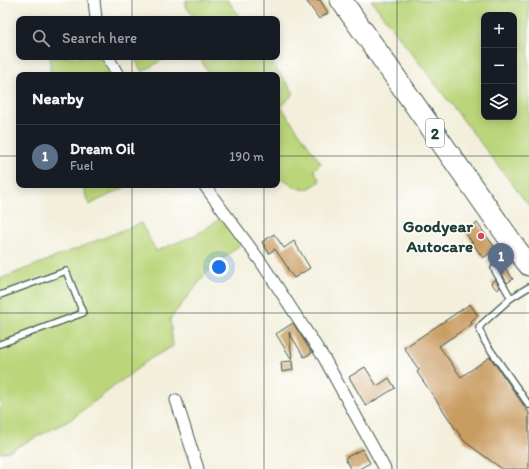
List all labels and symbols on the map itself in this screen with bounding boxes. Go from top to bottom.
road number: 2 [426,119,444,147]
place label: Goodyear Autocare [403,216,473,256]
marker: Goodyear Autocare [476,231,486,241]
pin: 1 [488,243,514,276]
your location [209,257,229,277]

